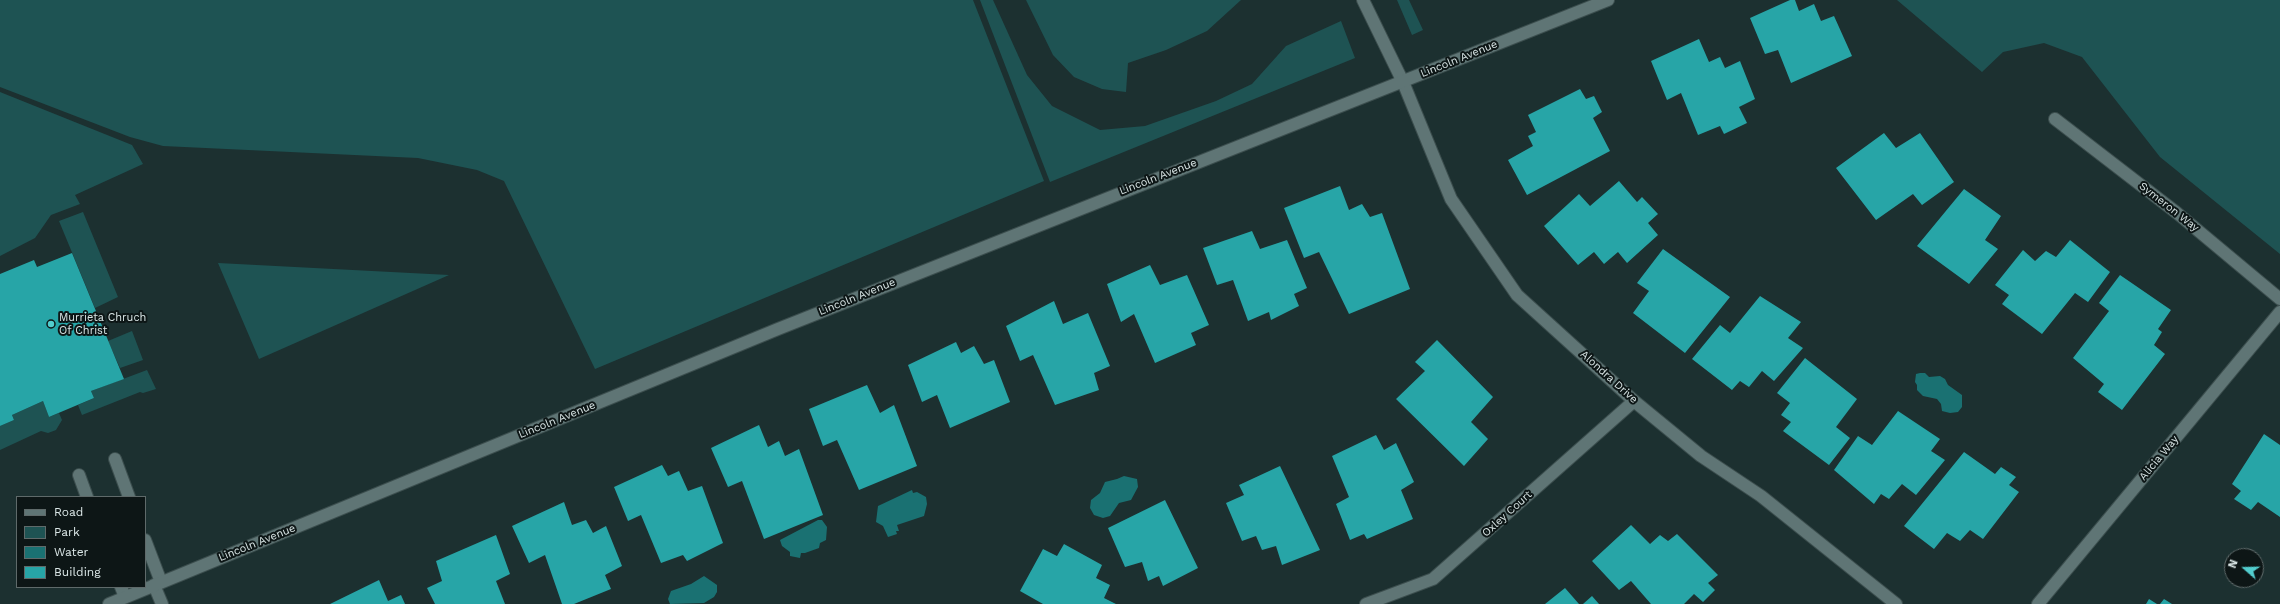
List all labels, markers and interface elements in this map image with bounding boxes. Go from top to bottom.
street label: Lincoln Avenue [1419,38,1499,80]
street label: Lincoln Avenue [1117,156,1199,198]
street label: Symeron Way [2136,179,2202,235]
street label: Lincoln Avenue [817,276,897,318]
place label: Murrieta Chruch Of Christ [59,311,146,337]
marker: Murrieta Chruch Of Christ [46,319,56,329]
street label: Alondra Drive [1578,348,1640,406]
street label: Lincoln Avenue [517,399,597,441]
street label: Alicia Way [2136,433,2182,483]
street label: Oxley Court [1479,488,1535,540]
legend [16,496,146,588]
text: Road [54,505,83,519]
street label: Lincoln Avenue [217,522,297,564]
text: Park [54,525,80,539]
text: Water [54,545,88,559]
north arrow [2224,548,2264,588]
text: N [2226,558,2241,570]
text: Building [54,565,101,579]

